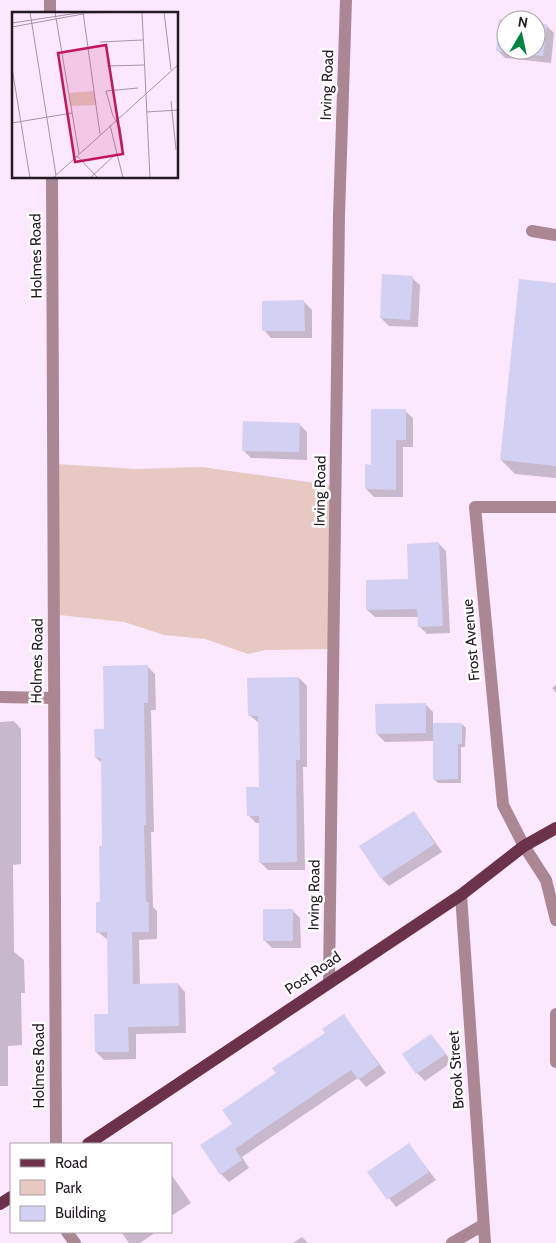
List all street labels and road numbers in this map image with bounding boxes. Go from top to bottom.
street label: Irving Road [317,49,337,121]
street label: Holmes Road [26,213,46,299]
street label: Irving Road [310,455,330,527]
street label: Frost Avenue [458,598,484,682]
street label: Holmes Road [27,618,47,704]
street label: Irving Road [304,859,324,931]
street label: Post Road [282,948,344,998]
street label: Holmes Road [30,1023,48,1109]
street label: Brook Street [444,1030,468,1110]

